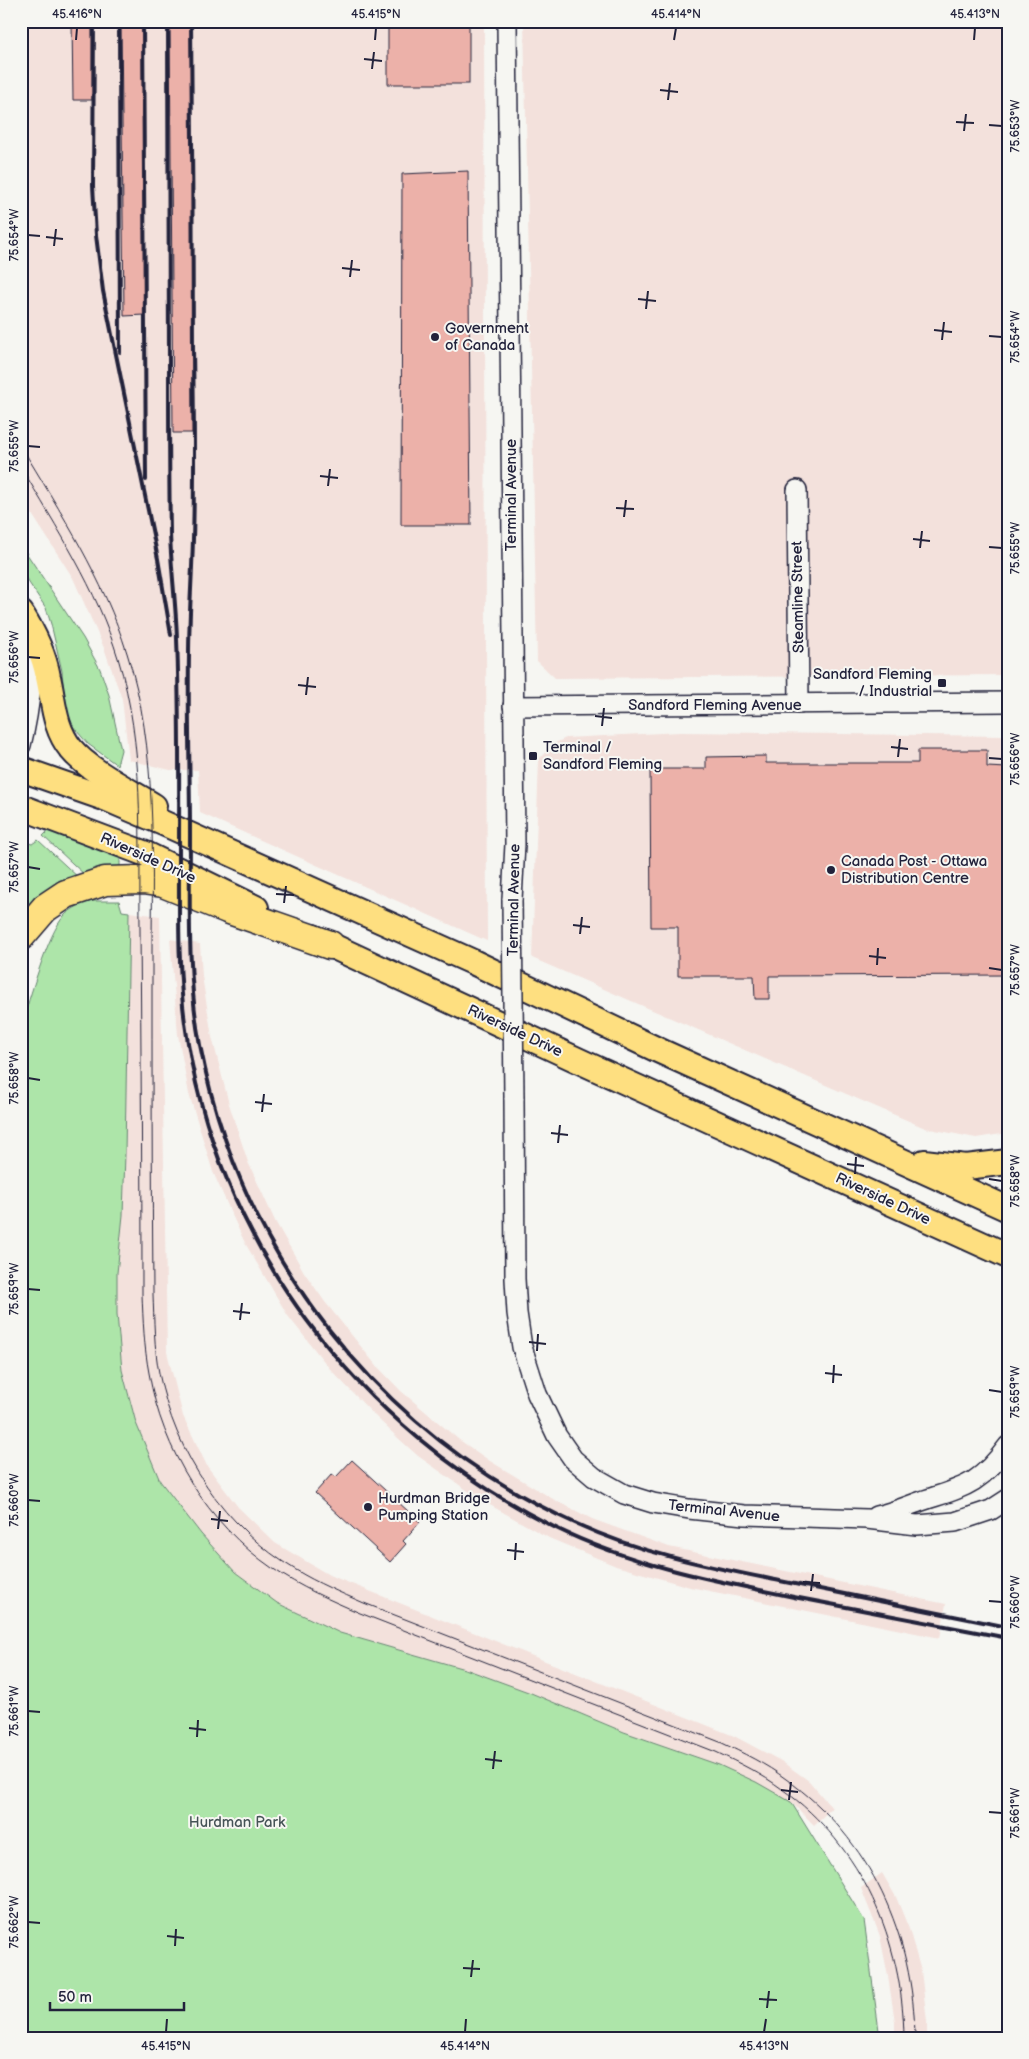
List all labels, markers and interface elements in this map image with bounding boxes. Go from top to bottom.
text: 45.416°N [52,7,102,22]
text: 45.415°N [351,7,401,22]
text: 45.414°N [651,7,701,22]
text: 45.413°N [950,7,1000,22]
text: 75.653°W [1008,99,1023,152]
text: 75.654°W [7,209,22,261]
text: 75.654°W [1008,311,1023,363]
place label: Government of Canada [445,319,529,355]
marker: Government of Canada [429,331,441,343]
text: 75.655°W [7,420,22,472]
street label: Terminal Avenue [502,439,521,551]
text: 75.655°W [1008,522,1023,574]
street label: Steamline Street [788,540,808,653]
text: 75.656°W [7,630,22,683]
place label: Sandford Fleming / Industrial [813,665,932,701]
marker: Sandford Fleming / Industrial [936,677,948,689]
street label: Sandford Fleming Avenue [628,696,802,715]
text: 75.656°W [1008,732,1023,785]
place label: Terminal / Sandford Fleming [543,738,662,774]
marker: Terminal / Sandford Fleming [527,750,539,762]
street label: Riverside Drive [97,828,199,888]
text: 75.657°W [7,841,22,893]
street label: Terminal Avenue [504,844,524,956]
place label: Canada Post - Ottawa Distribution Centre [841,852,987,888]
marker: Canada Post - Ottawa Distribution Centre [825,864,837,876]
text: 75.657°W [1008,944,1023,996]
street label: Riverside Drive [464,1001,566,1061]
text: 75.658°W [7,1052,22,1104]
text: 75.658°W [1008,1155,1023,1207]
street label: Riverside Drive [832,1169,934,1229]
text: 75.659°W [7,1263,22,1315]
text: 75.659°W [1008,1366,1023,1418]
text: 75.660°W [7,1473,22,1527]
place label: Hurdman Bridge Pumping Station [378,1489,490,1525]
street label: Terminal Avenue [667,1496,781,1526]
marker: Hurdman Bridge Pumping Station [362,1501,374,1513]
text: 75.660°W [1008,1575,1023,1629]
text: 75.661°W [7,1685,22,1736]
text: 75.661°W [1008,1787,1023,1838]
park label: Hurdman Park [189,1813,286,1832]
text: 75.662°W [7,1895,22,1948]
scale bar [50,1979,184,2011]
text: 50 m [58,1988,92,2007]
text: 45.415°N [141,2039,191,2054]
text: 45.414°N [440,2039,490,2054]
text: 45.413°N [739,2039,789,2054]

